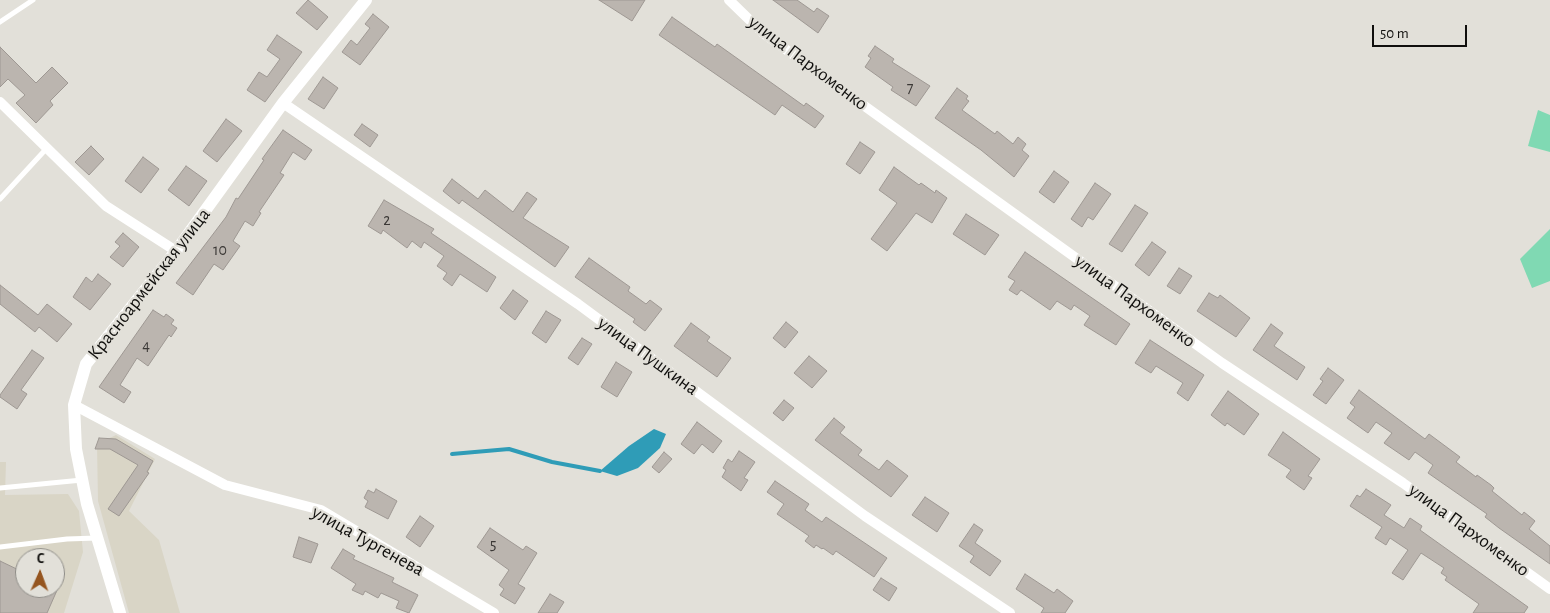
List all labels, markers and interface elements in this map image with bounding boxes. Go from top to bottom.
street label: улица Пархоменко [744,11,872,115]
scale bar [1375,15,1470,47]
text: 50 m [1380,26,1409,41]
house number: 7 [907,78,913,98]
street label: Красноармейская улица [83,204,215,364]
house number: 2 [383,210,391,230]
house number: 10 [213,240,227,260]
street label: улица Пархоменко [1070,250,1200,352]
street label: улица Пушкина [593,312,703,400]
house number: 4 [142,335,150,355]
street label: улица Пархоменко [1404,479,1534,581]
street label: улица Тургенева [308,501,428,581]
house number: 5 [490,534,496,554]
north arrow [15,548,65,598]
text: С [36,552,45,566]

